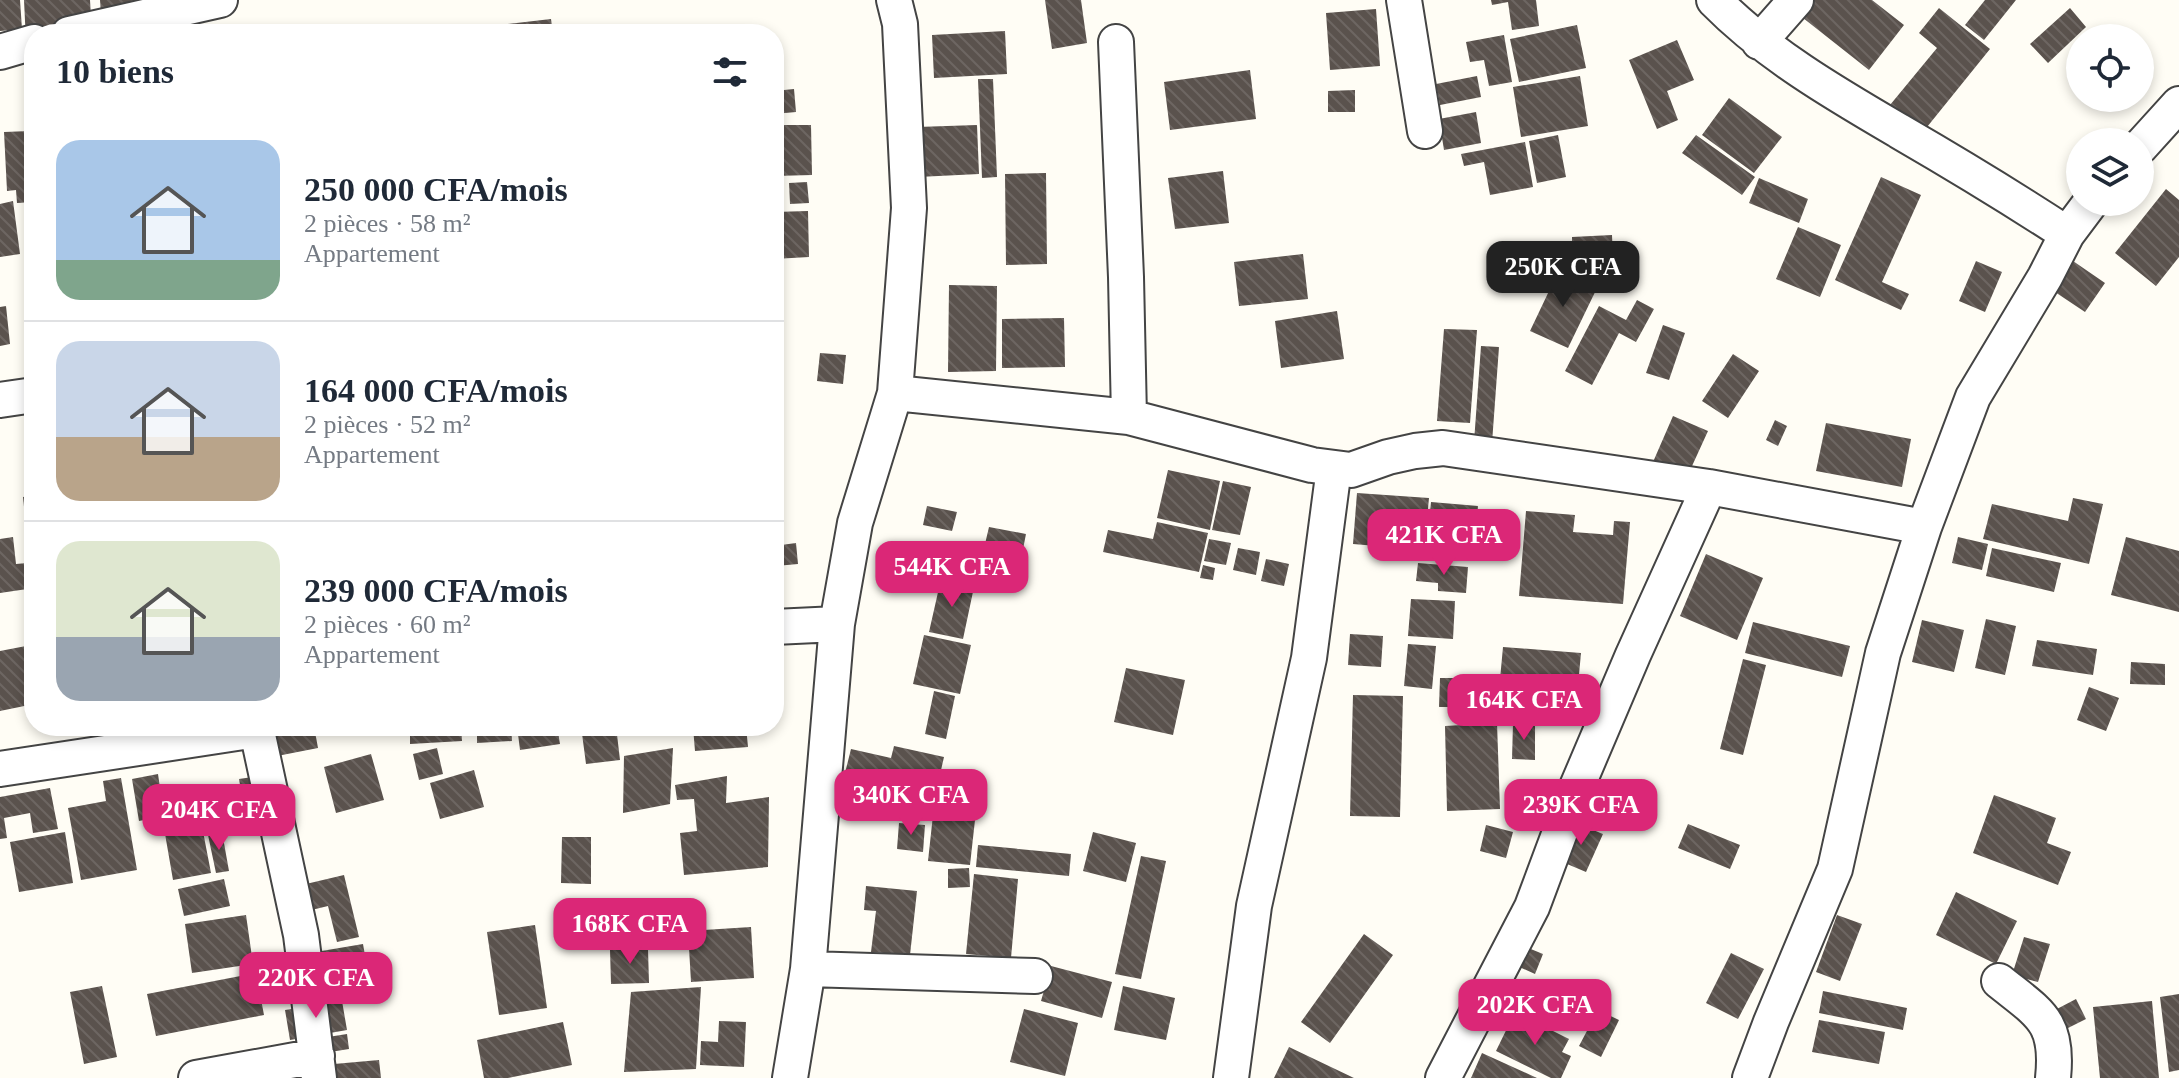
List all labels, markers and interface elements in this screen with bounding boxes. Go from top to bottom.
map controls [2066,24,2154,216]
button: locate [2066,24,2154,112]
icon: filters [708,50,752,94]
text: 10 biens [56,53,174,90]
button: layers [2066,128,2154,216]
text: 250 000 CFA/mois [304,171,568,208]
icon: home [120,172,216,268]
text: 2 pièces · 58 m² [304,209,471,238]
text: Appartement [304,239,440,268]
pin: 250K CFA [1480,241,1646,309]
text: 250K CFA [1504,252,1622,281]
text: 164 000 CFA/mois [304,372,568,409]
icon: home [120,373,216,469]
text: 2 pièces · 52 m² [304,410,471,439]
text: Appartement [304,440,440,469]
pin: 421K CFA [1361,509,1527,577]
text: 421K CFA [1385,520,1503,549]
pin: 544K CFA [869,541,1035,609]
text: 544K CFA [893,552,1011,581]
text: 239 000 CFA/mois [304,572,568,609]
icon: home [120,573,216,669]
text: 2 pièces · 60 m² [304,610,471,639]
text: Appartement [304,640,440,669]
pin: 164K CFA [1441,674,1607,742]
text: 164K CFA [1465,685,1583,714]
pin: 340K CFA [828,769,994,837]
pin: 239K CFA [1498,779,1664,847]
text: 340K CFA [852,780,970,809]
pin: 204K CFA [136,784,302,852]
text: 239K CFA [1522,790,1640,819]
text: 204K CFA [160,795,278,824]
pin: 168K CFA [547,898,713,966]
text: 168K CFA [571,909,689,938]
pin: 220K CFA [233,952,399,1020]
text: 220K CFA [257,963,375,992]
pin: 202K CFA [1452,979,1618,1047]
text: 202K CFA [1476,990,1594,1019]

